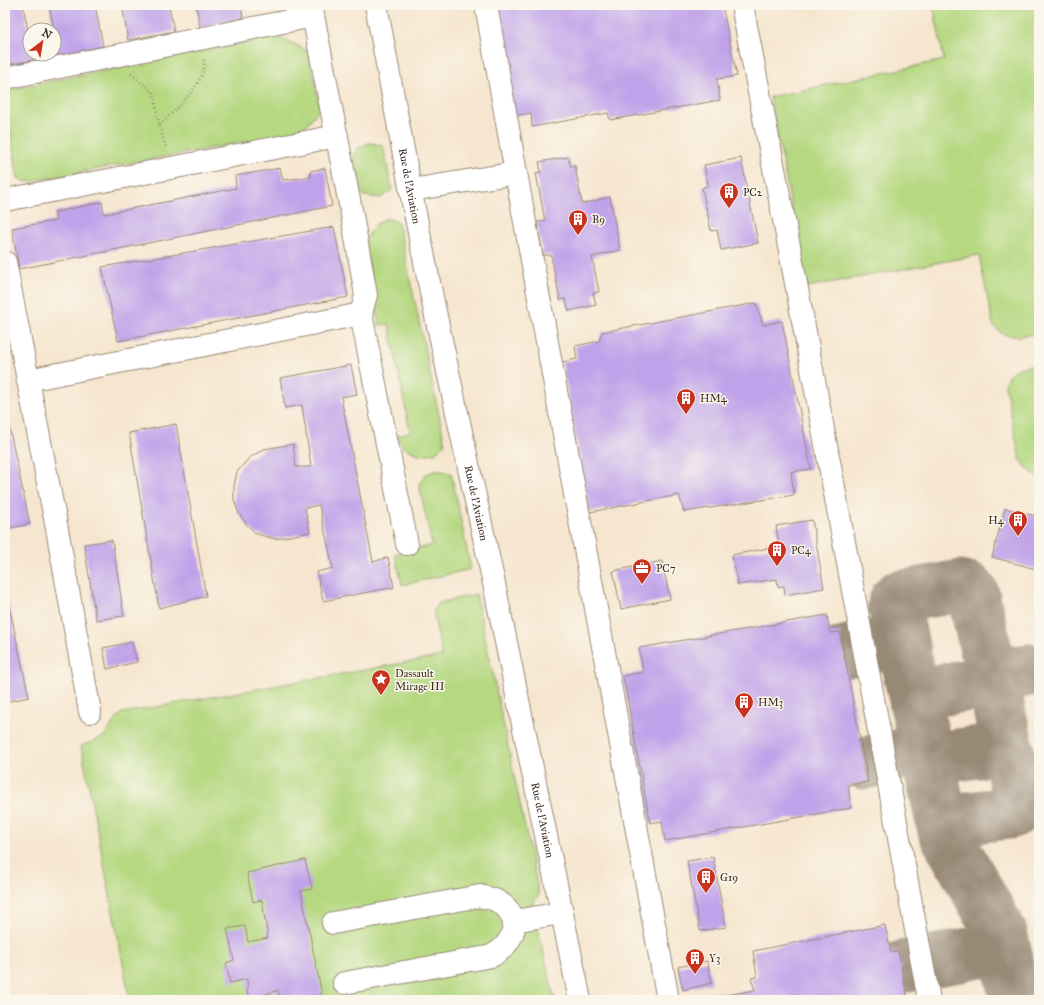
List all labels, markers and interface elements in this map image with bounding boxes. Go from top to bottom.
north arrow [22,22,62,62]
text: N [40,26,55,42]
street label: Rue de l'Aviation [396,147,423,225]
building icon: PC2 [718,181,740,209]
place label: PC2 [743,186,763,199]
building icon: B9 [567,208,589,236]
place label: B9 [592,213,605,226]
building icon: HM4 [675,387,697,415]
place label: HM4 [700,392,728,405]
street label: Rue de l'Aviation [462,464,491,542]
building icon: H4 [1007,509,1029,537]
place label: H4 [988,514,1005,527]
building icon: PC4 [766,539,788,567]
place label: PC4 [791,544,812,557]
office icon: PC7 [631,557,653,585]
place label: PC7 [656,562,676,575]
place label: Dassault Mirage III [395,667,445,693]
place icon: Dassault Mirage III [370,668,392,696]
building icon: HM3 [733,691,755,719]
place label: HM3 [758,696,783,709]
street label: Rue de l'Aviation [528,781,556,859]
building icon: G19 [695,866,717,894]
place label: G19 [720,871,738,884]
building icon: Y3 [684,947,706,975]
place label: Y3 [709,952,720,965]

